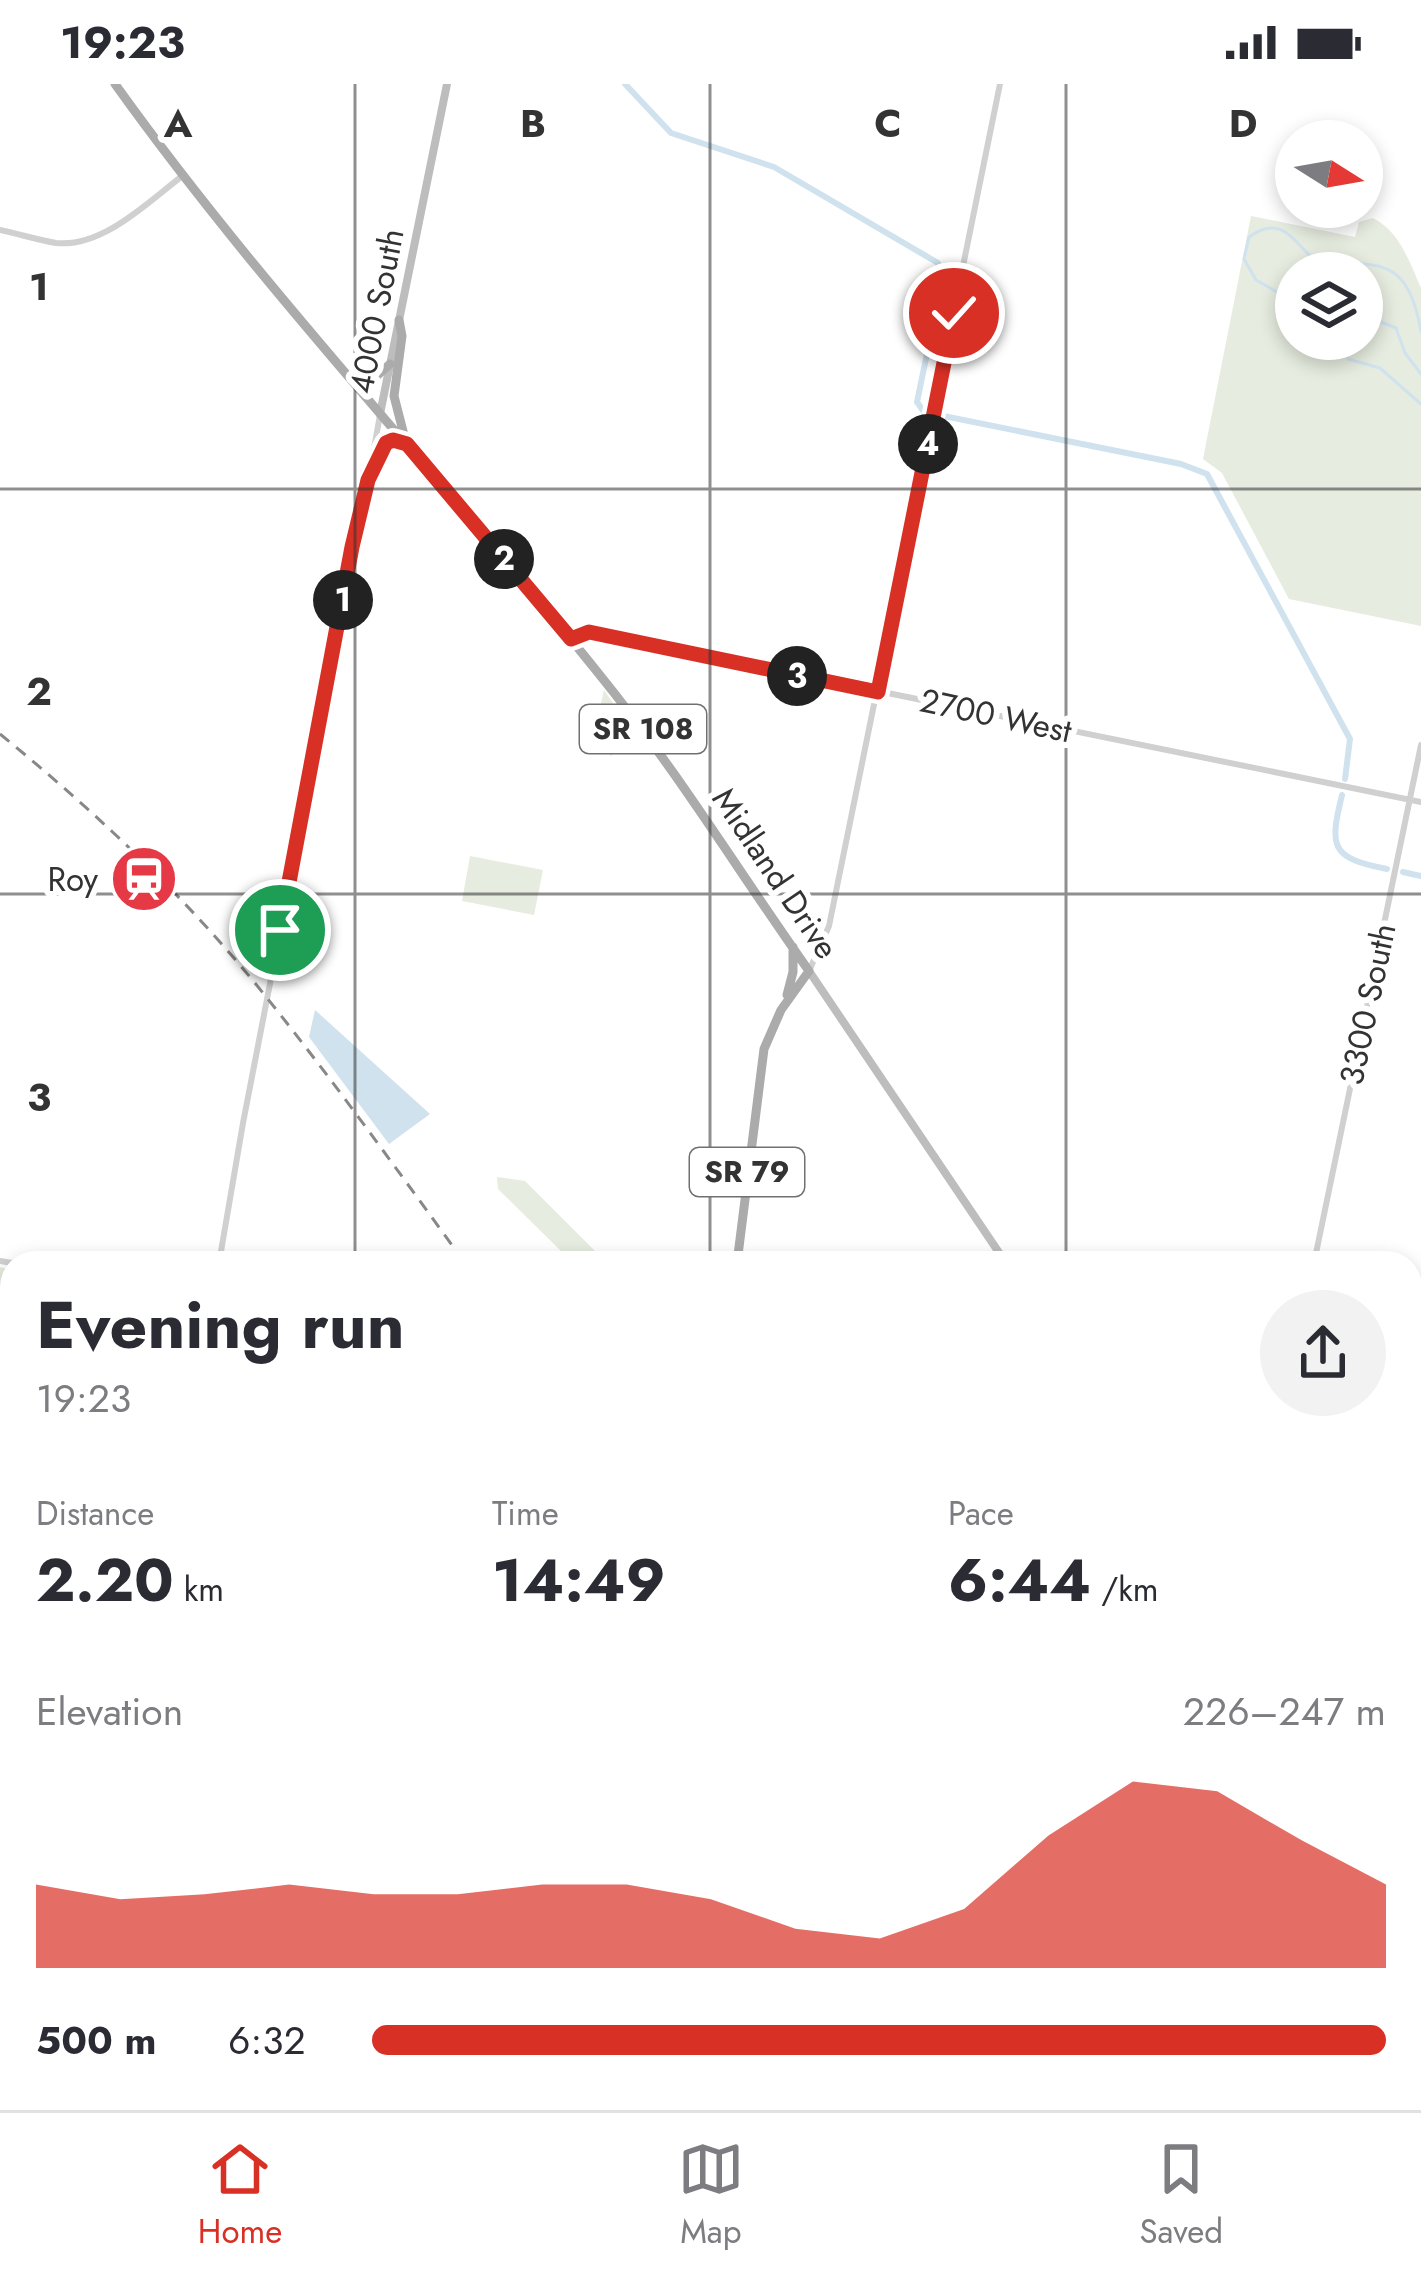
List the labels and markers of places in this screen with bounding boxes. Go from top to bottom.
pin [903,262,1005,364]
pin: 4 [898,414,958,474]
pin: 2 [474,529,534,589]
pin: 1 [313,570,373,630]
pin: 3 [767,646,827,706]
station icon: Roy [109,844,179,914]
place label: Roy [47,856,98,903]
pin [229,879,331,981]

